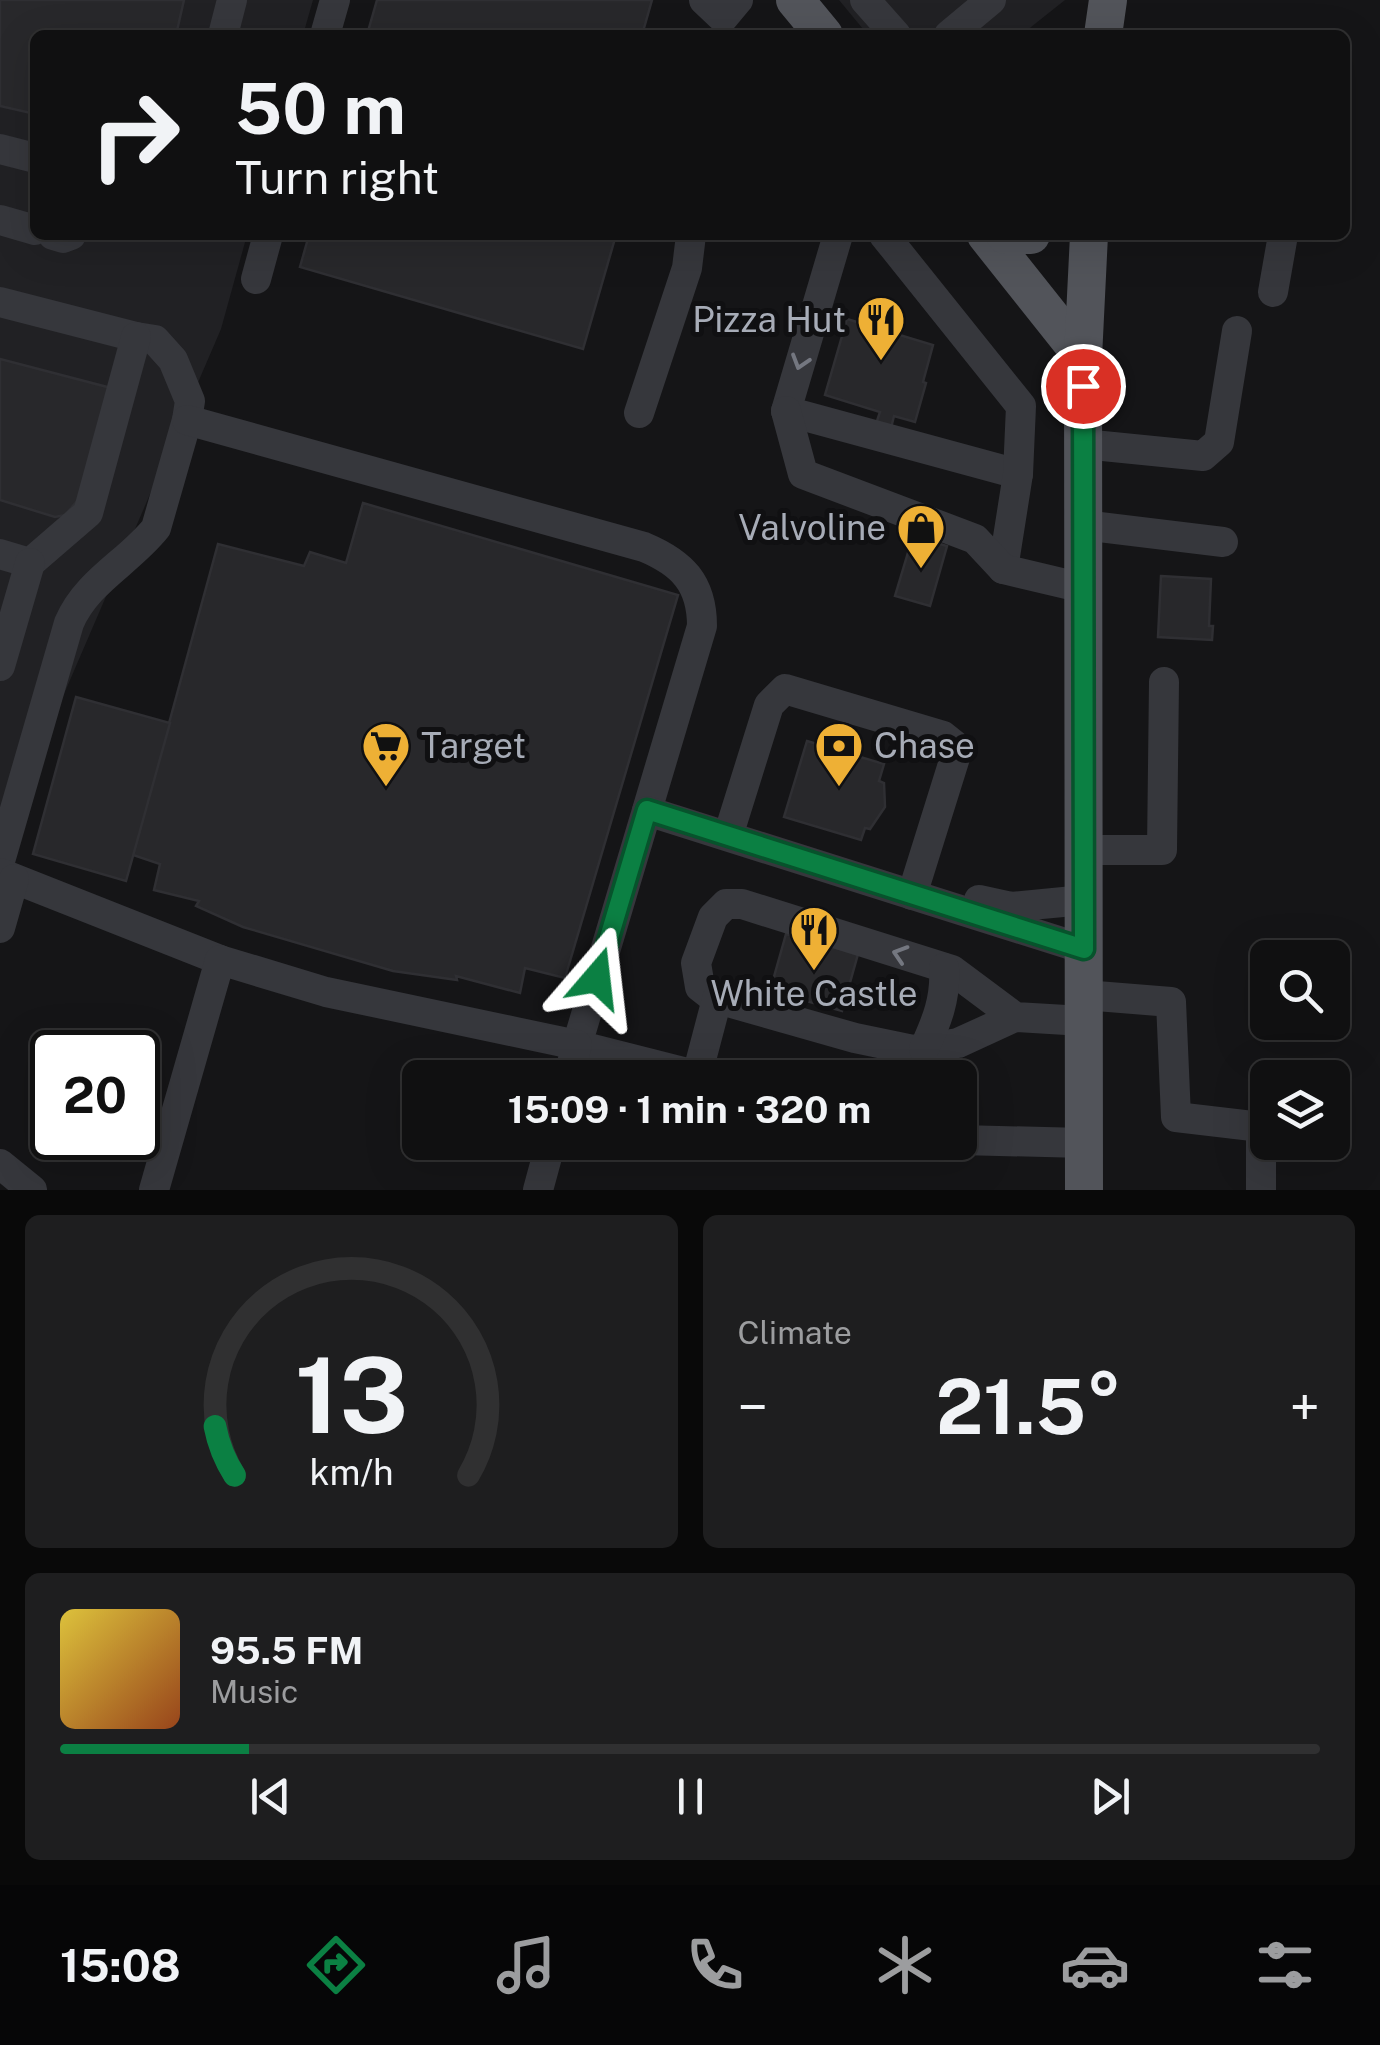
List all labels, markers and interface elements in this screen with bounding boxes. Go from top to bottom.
text: 50 m [235,67,406,150]
icon: right [70,70,200,200]
text: Turn right [235,151,439,204]
restaurant icon: Pizza Hut [855,294,907,362]
place label: Pizza Hut [692,299,846,340]
pin [1041,344,1126,429]
one-way arrow [791,353,812,370]
icon: arrive [1056,359,1111,414]
shop icon: Valvoline [895,502,947,570]
place label: Valvoline [738,507,886,548]
supermarket icon: Target [360,720,412,788]
bank icon: Chase [813,720,865,788]
place label: Target [421,725,526,766]
place label: Chase [874,725,975,766]
restaurant icon: White Castle [788,904,840,972]
position arrow [545,926,649,1030]
map controls [1250,940,1350,1160]
button: search [1250,940,1350,1040]
one-way arrow [893,945,910,966]
place label: White Castle [711,973,917,1014]
speed limit sign: 20 [30,1030,160,1160]
button: layers [1250,1060,1350,1160]
text: 15:09 · 1 min · 320 m [508,1087,871,1132]
text: Climate [738,1314,852,1351]
text: 13 [294,1334,408,1456]
text: 21.5° [936,1363,1122,1451]
text: − [738,1375,768,1439]
text: + [1290,1375,1320,1439]
text: km/h [309,1451,393,1493]
text: 95.5 FM [210,1628,363,1673]
text: Music [210,1673,298,1710]
icon: previous [243,1769,298,1824]
icon: pause [663,1769,718,1824]
icon: next [1083,1769,1138,1824]
icon: directions [301,1930,371,2000]
icon: music [491,1930,561,2000]
icon: phone [680,1930,750,2000]
icon: climate [870,1930,940,2000]
icon: car [1060,1930,1130,2000]
icon: filters [1250,1930,1320,2000]
text: 15:08 [60,1939,181,1992]

